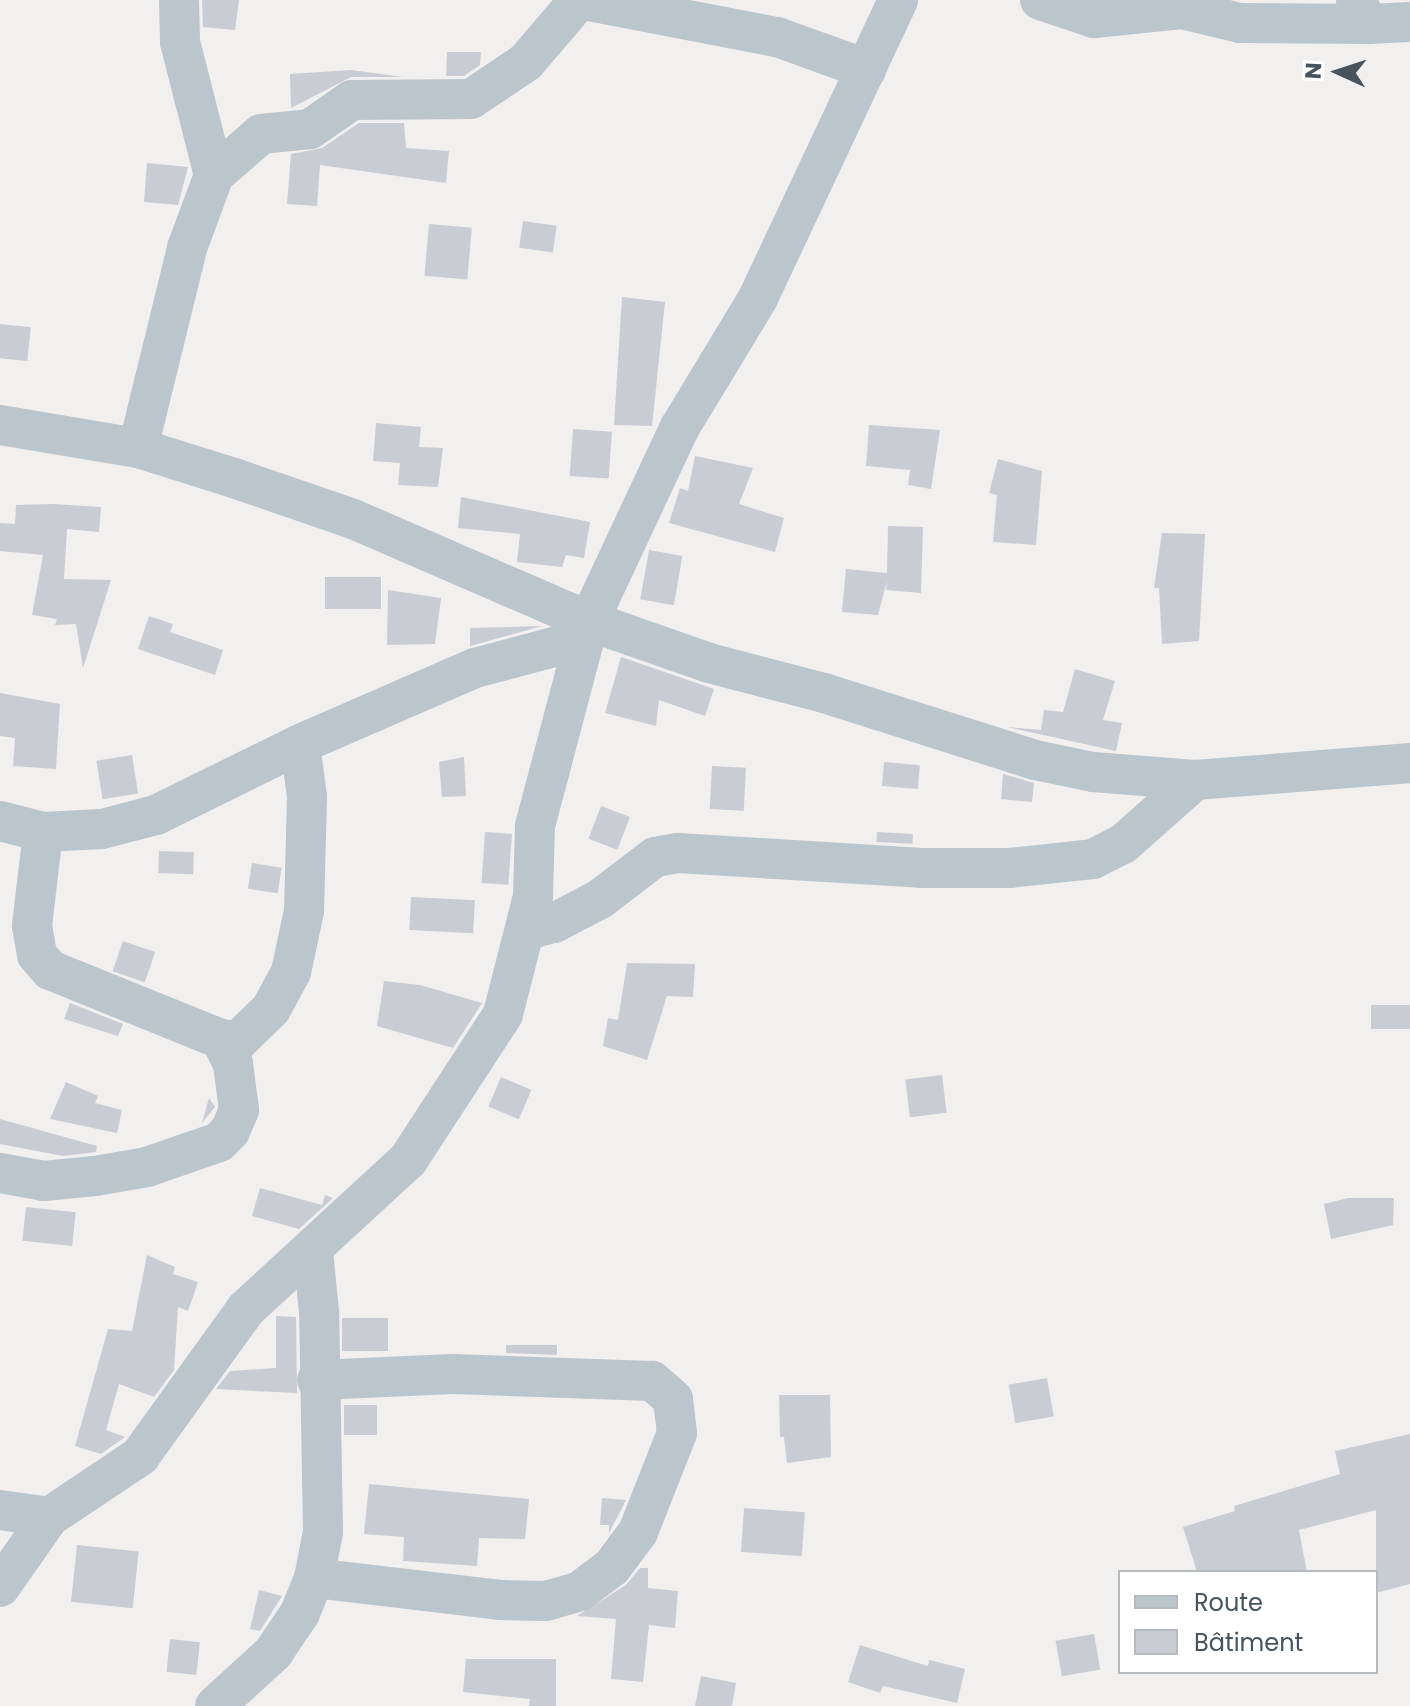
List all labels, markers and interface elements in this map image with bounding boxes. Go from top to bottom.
north arrow [1298,32,1378,112]
text: N [1298,62,1329,80]
legend [1118,1570,1378,1674]
text: Route [1194,1586,1263,1619]
text: Bâtiment [1194,1626,1303,1659]

